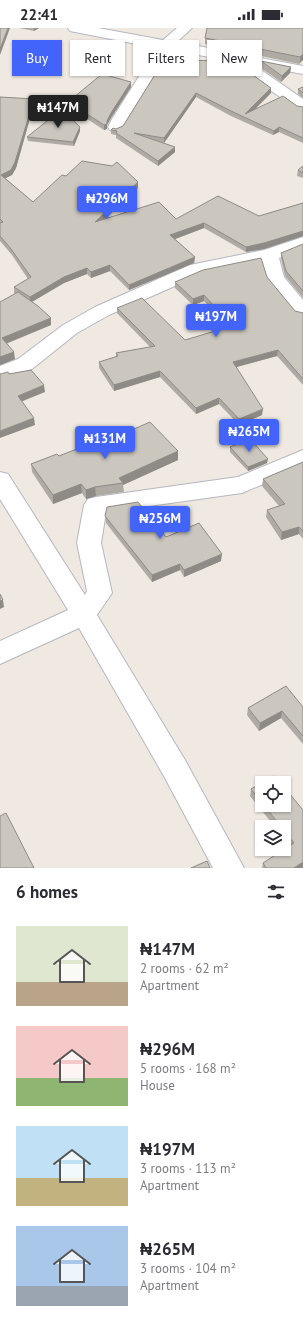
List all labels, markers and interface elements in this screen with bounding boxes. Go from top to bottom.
text: 22:41 [20,5,58,24]
chip: Buy [12,40,62,76]
chip: Rent [70,40,125,76]
chip: Filters [133,40,199,76]
chip: New [207,40,262,76]
pin: ₦147M [30,95,86,129]
text: ₦147M [37,99,79,116]
pin: ₦296M [79,186,135,220]
text: ₦296M [86,190,128,207]
pin: ₦197M [188,304,244,338]
text: ₦197M [195,308,237,325]
pin: ₦265M [221,419,277,453]
text: ₦265M [228,423,270,440]
pin: ₦131M [77,426,133,460]
text: ₦131M [84,430,126,447]
pin: ₦256M [132,506,188,540]
text: ₦256M [139,510,181,527]
map controls [255,776,291,856]
button: locate [255,776,291,812]
button: layers [255,820,291,856]
text: 6 homes [16,881,78,903]
icon: filters [265,881,287,903]
text: ₦147M [140,938,195,960]
icon: home [48,942,96,990]
text: 2 rooms · 62 m² [140,960,229,977]
text: Apartment [140,977,199,994]
text: ₦296M [140,1038,195,1060]
icon: home [48,1042,96,1090]
text: 5 rooms · 168 m² [140,1060,236,1077]
text: House [140,1077,175,1094]
text: ₦197M [140,1138,195,1160]
icon: home [48,1142,96,1190]
text: 3 rooms · 113 m² [140,1160,236,1177]
text: Apartment [140,1177,199,1194]
text: ₦265M [140,1238,195,1260]
icon: home [48,1242,96,1290]
text: 3 rooms · 104 m² [140,1260,236,1277]
text: Apartment [140,1277,199,1294]

